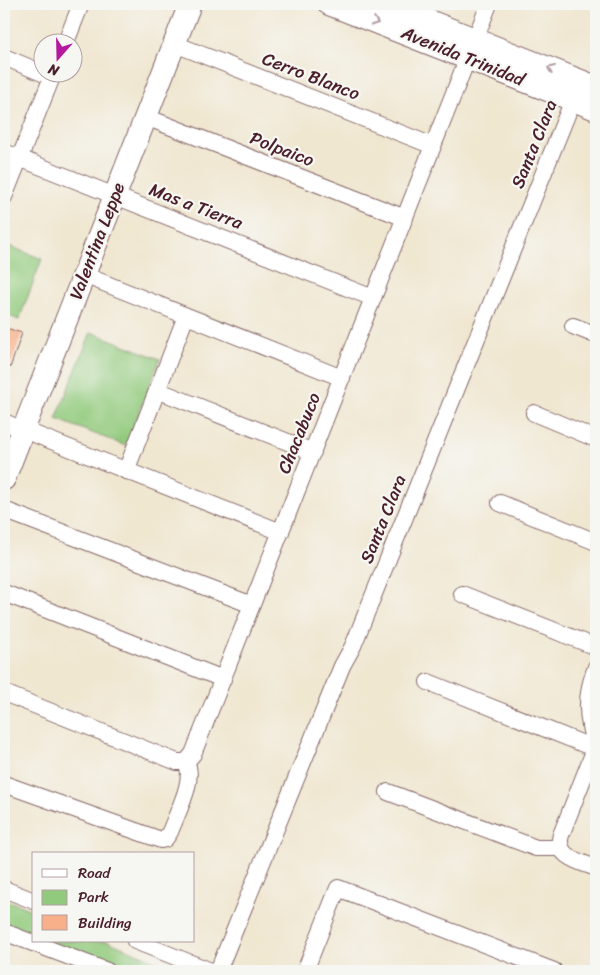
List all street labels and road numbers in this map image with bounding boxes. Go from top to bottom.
street label: Avenida Trinidad [395,16,531,96]
street label: Cerro Blanco [257,43,365,109]
street label: Santa Clara [502,95,566,193]
street label: Polpaico [245,122,319,176]
street label: Mas a Tierra [145,174,248,239]
street label: Valentina Leppe [60,177,134,304]
street label: Chacabuco [268,388,330,478]
street label: Santa Clara [351,470,415,568]

